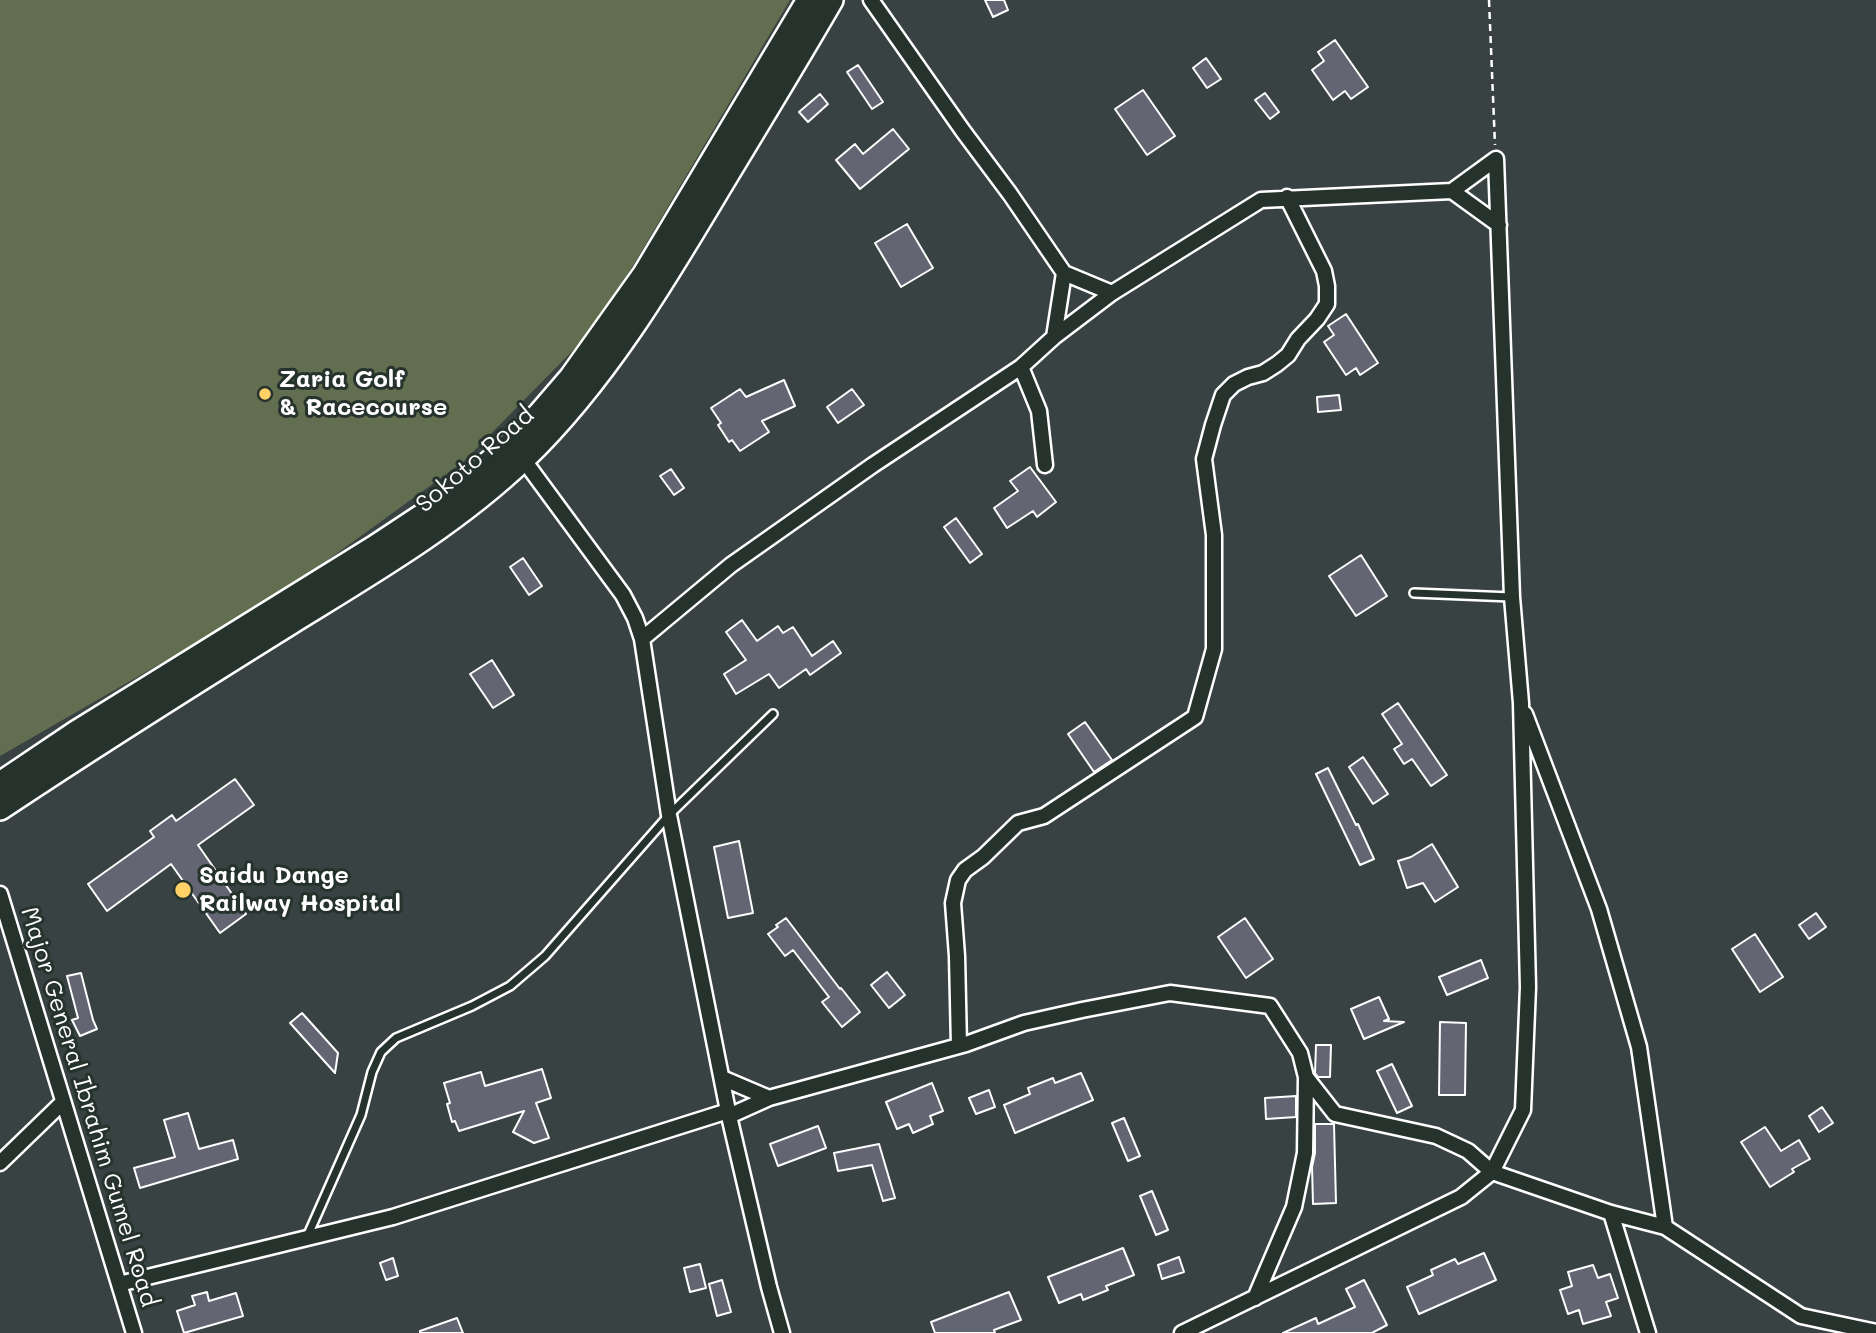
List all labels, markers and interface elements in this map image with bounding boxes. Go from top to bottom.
place label: Zaria Golf & Racecourse [279,366,447,422]
marker: Zaria Golf & Racecourse [257,386,273,402]
street label: Sokoto Road [410,401,540,519]
place label: Saidu Dange Railway Hospital [199,862,401,918]
marker: Saidu Dange Railway Hospital [173,880,193,900]
street label: Major General Ibrahim Gumel Road [14,904,164,1310]

